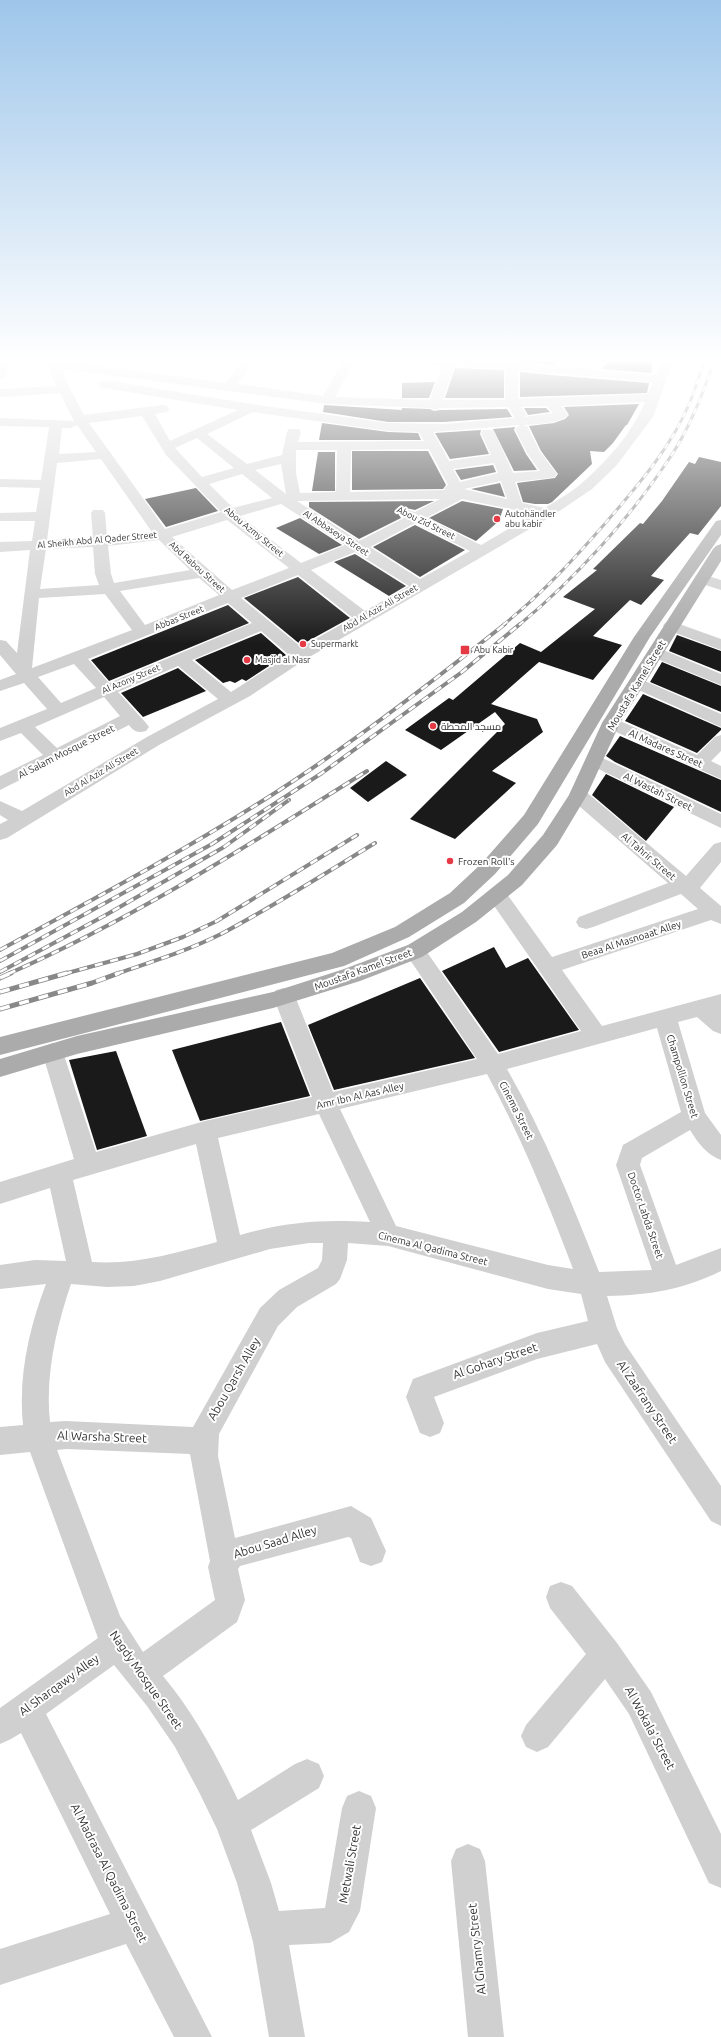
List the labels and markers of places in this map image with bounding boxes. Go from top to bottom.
place label: Autohändler abu kabir [505,509,556,529]
marker: Autohändler abu kabir [492,514,502,524]
marker: Supermarkt [298,639,308,649]
place label: Supermarkt [311,639,359,649]
marker: Abu Kabir [459,644,471,656]
place label: Abu Kabir [474,645,514,655]
marker: Masjid al Nasr [242,655,252,665]
place label: Masjid al Nasr [255,655,311,665]
marker: مسجد المحطة [428,721,438,731]
place label: مسجد المحطة [441,721,501,732]
marker: Frozen Roll's [445,856,455,866]
place label: Frozen Roll's [458,856,515,867]

